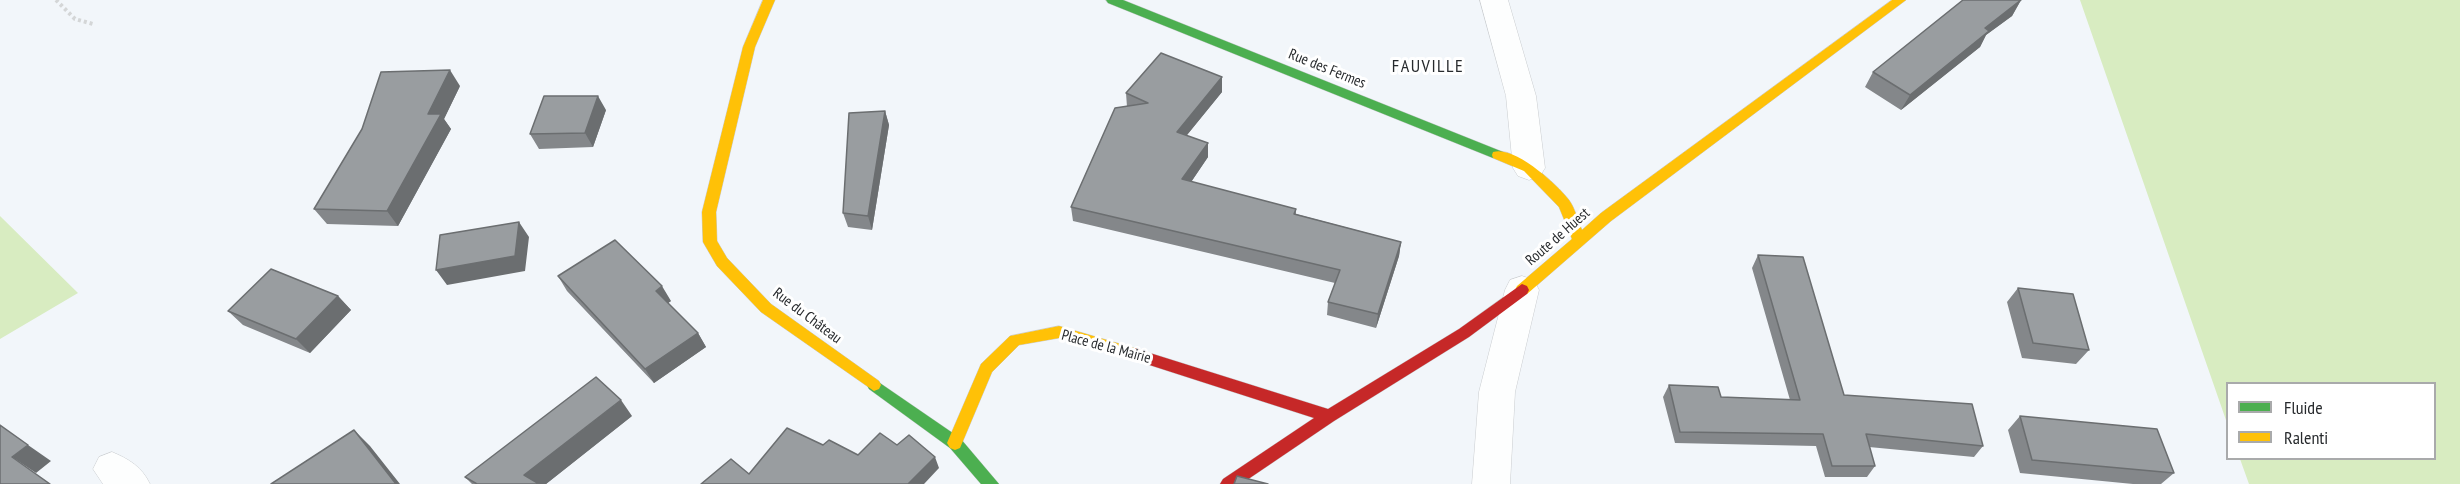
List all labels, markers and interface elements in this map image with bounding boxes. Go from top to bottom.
street label: Rue des Fermes [1286,45,1368,93]
district label: FAUVILLE [1392,56,1464,78]
street label: Route de Huest [1522,204,1594,270]
street label: Rue du Château [769,284,845,348]
street label: Place de la Mairie [1059,326,1153,368]
legend [2226,382,2436,460]
text: Fluide [2284,396,2323,419]
text: Ralenti [2284,426,2328,449]

